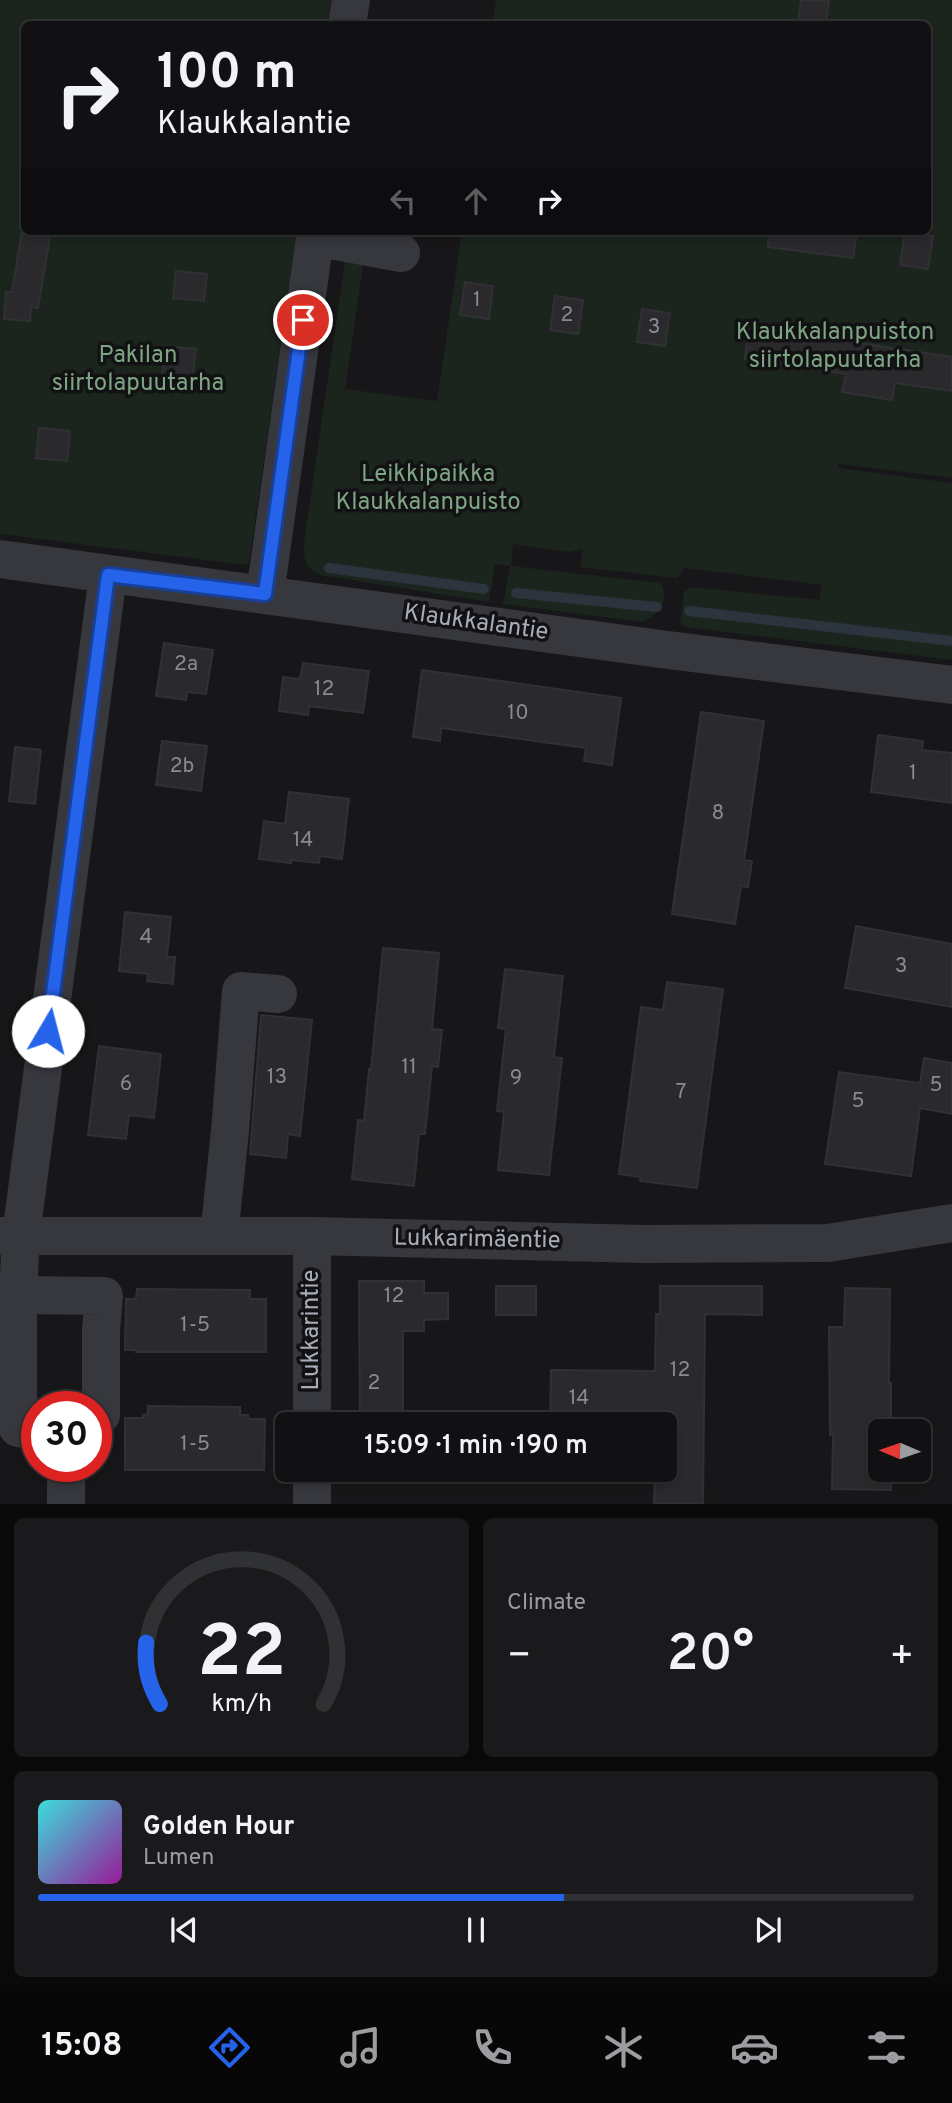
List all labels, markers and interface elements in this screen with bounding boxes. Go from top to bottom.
text: 100 m [157,44,296,106]
icon: right [42,49,133,140]
text: Klaukkalantie [157,105,351,145]
icon: left [384,182,422,220]
icon: ahead [457,182,495,220]
icon: right [530,182,568,220]
house number: 1 [473,287,481,314]
pin [273,290,333,350]
icon: arrive [284,301,322,339]
house number: 2 [561,302,573,329]
house number: 3 [648,314,660,341]
park label: Klaukkalanpuiston siirtolapuutarha [736,318,934,376]
park label: Pakilan siirtolapuutarha [52,341,224,399]
park label: Leikkipaikka Klaukkalanpuisto [335,460,521,518]
street label: Klaukkalantie [402,598,550,648]
house number: 2a [174,651,198,678]
house number: 12 [314,676,334,703]
house number: 10 [507,700,529,727]
house number: 2b [170,753,194,780]
house number: 1 [909,760,917,787]
house number: 8 [712,800,724,827]
house number: 14 [293,827,313,854]
house number: 4 [139,924,153,951]
house number: 3 [895,953,907,980]
position arrow [11,994,85,1068]
house number: 11 [401,1054,417,1081]
house number: 13 [267,1064,287,1091]
house number: 9 [510,1065,522,1092]
house number: 6 [120,1071,132,1098]
house number: 5 [929,1072,943,1099]
house number: 7 [676,1079,687,1106]
house number: 5 [851,1088,865,1115]
street label: Lukkarimäentie [393,1224,561,1256]
street label: Lukkarintie [297,1270,327,1390]
house number: 12 [384,1283,404,1310]
house number: 1-5 [180,1312,210,1339]
house number: 12 [670,1357,690,1384]
house number: 2 [368,1370,380,1397]
house number: 14 [569,1385,589,1412]
speed limit sign: 30 [21,1391,112,1482]
north arrow [868,1419,931,1482]
map controls [868,1419,931,1482]
text: 15:09 · 1 min · 190 m [364,1430,588,1463]
house number: 1-5 [180,1431,210,1458]
text: Climate [507,1589,586,1618]
text: 22 [197,1610,286,1702]
text: 20° [667,1623,754,1689]
text: − [507,1633,532,1682]
text: + [889,1633,914,1682]
text: km/h [211,1688,272,1720]
text: Golden Hour [143,1811,294,1844]
text: Lumen [143,1844,214,1873]
icon: previous [165,1911,203,1949]
icon: pause [457,1911,495,1949]
icon: next [749,1911,787,1949]
icon: directions [205,2023,254,2072]
icon: music [336,2023,385,2072]
icon: phone [468,2023,517,2072]
icon: climate [599,2023,648,2072]
icon: car [730,2023,779,2072]
icon: filters [862,2023,911,2072]
text: 15:08 [41,2027,122,2067]

